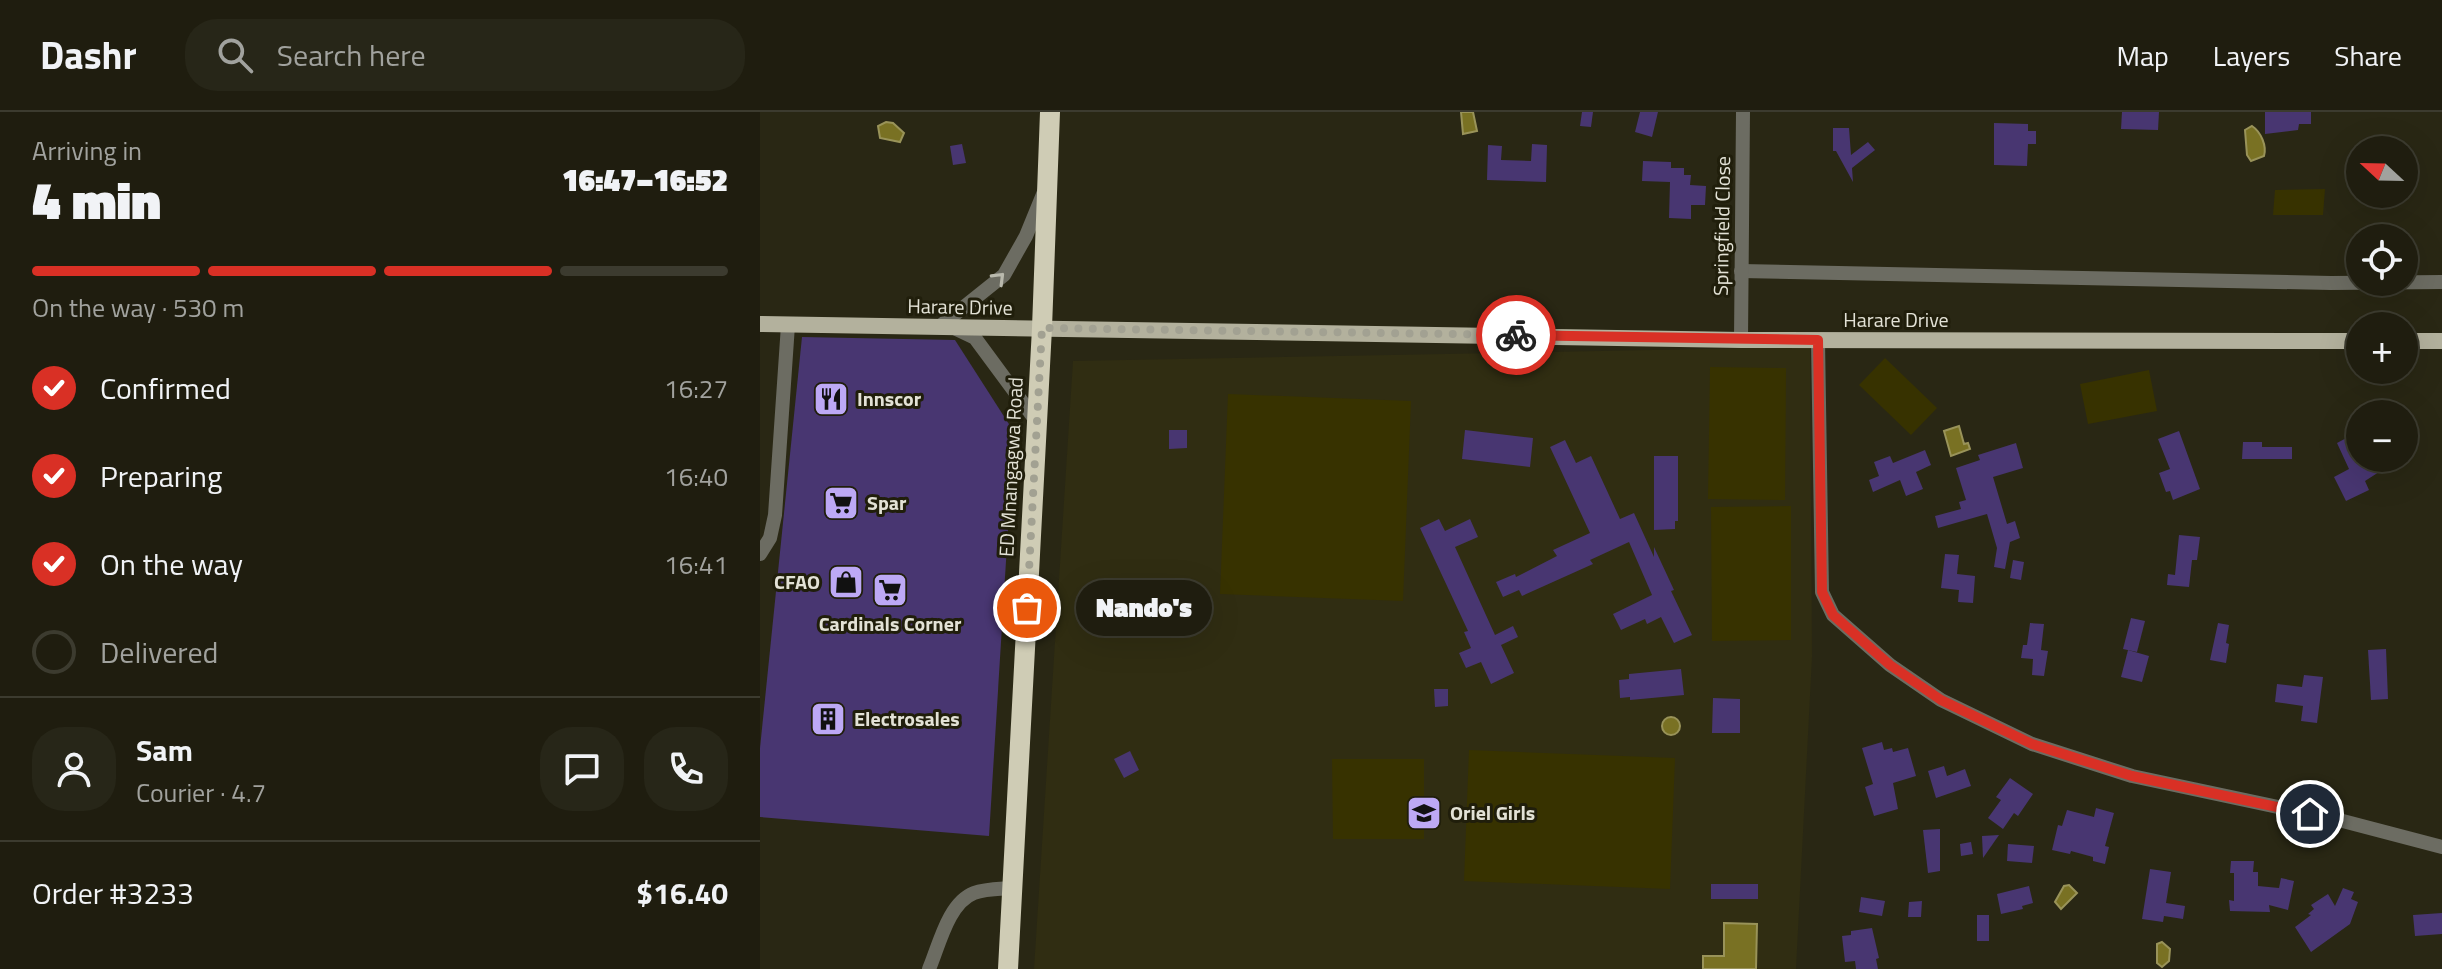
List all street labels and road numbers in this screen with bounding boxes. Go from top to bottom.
street label: Springfield Close [1705,156,1738,296]
street label: Harare Drive [907,290,1013,323]
street label: Harare Drive [1843,304,1949,335]
street label: ED Mnangagwa Road [990,376,1031,558]

